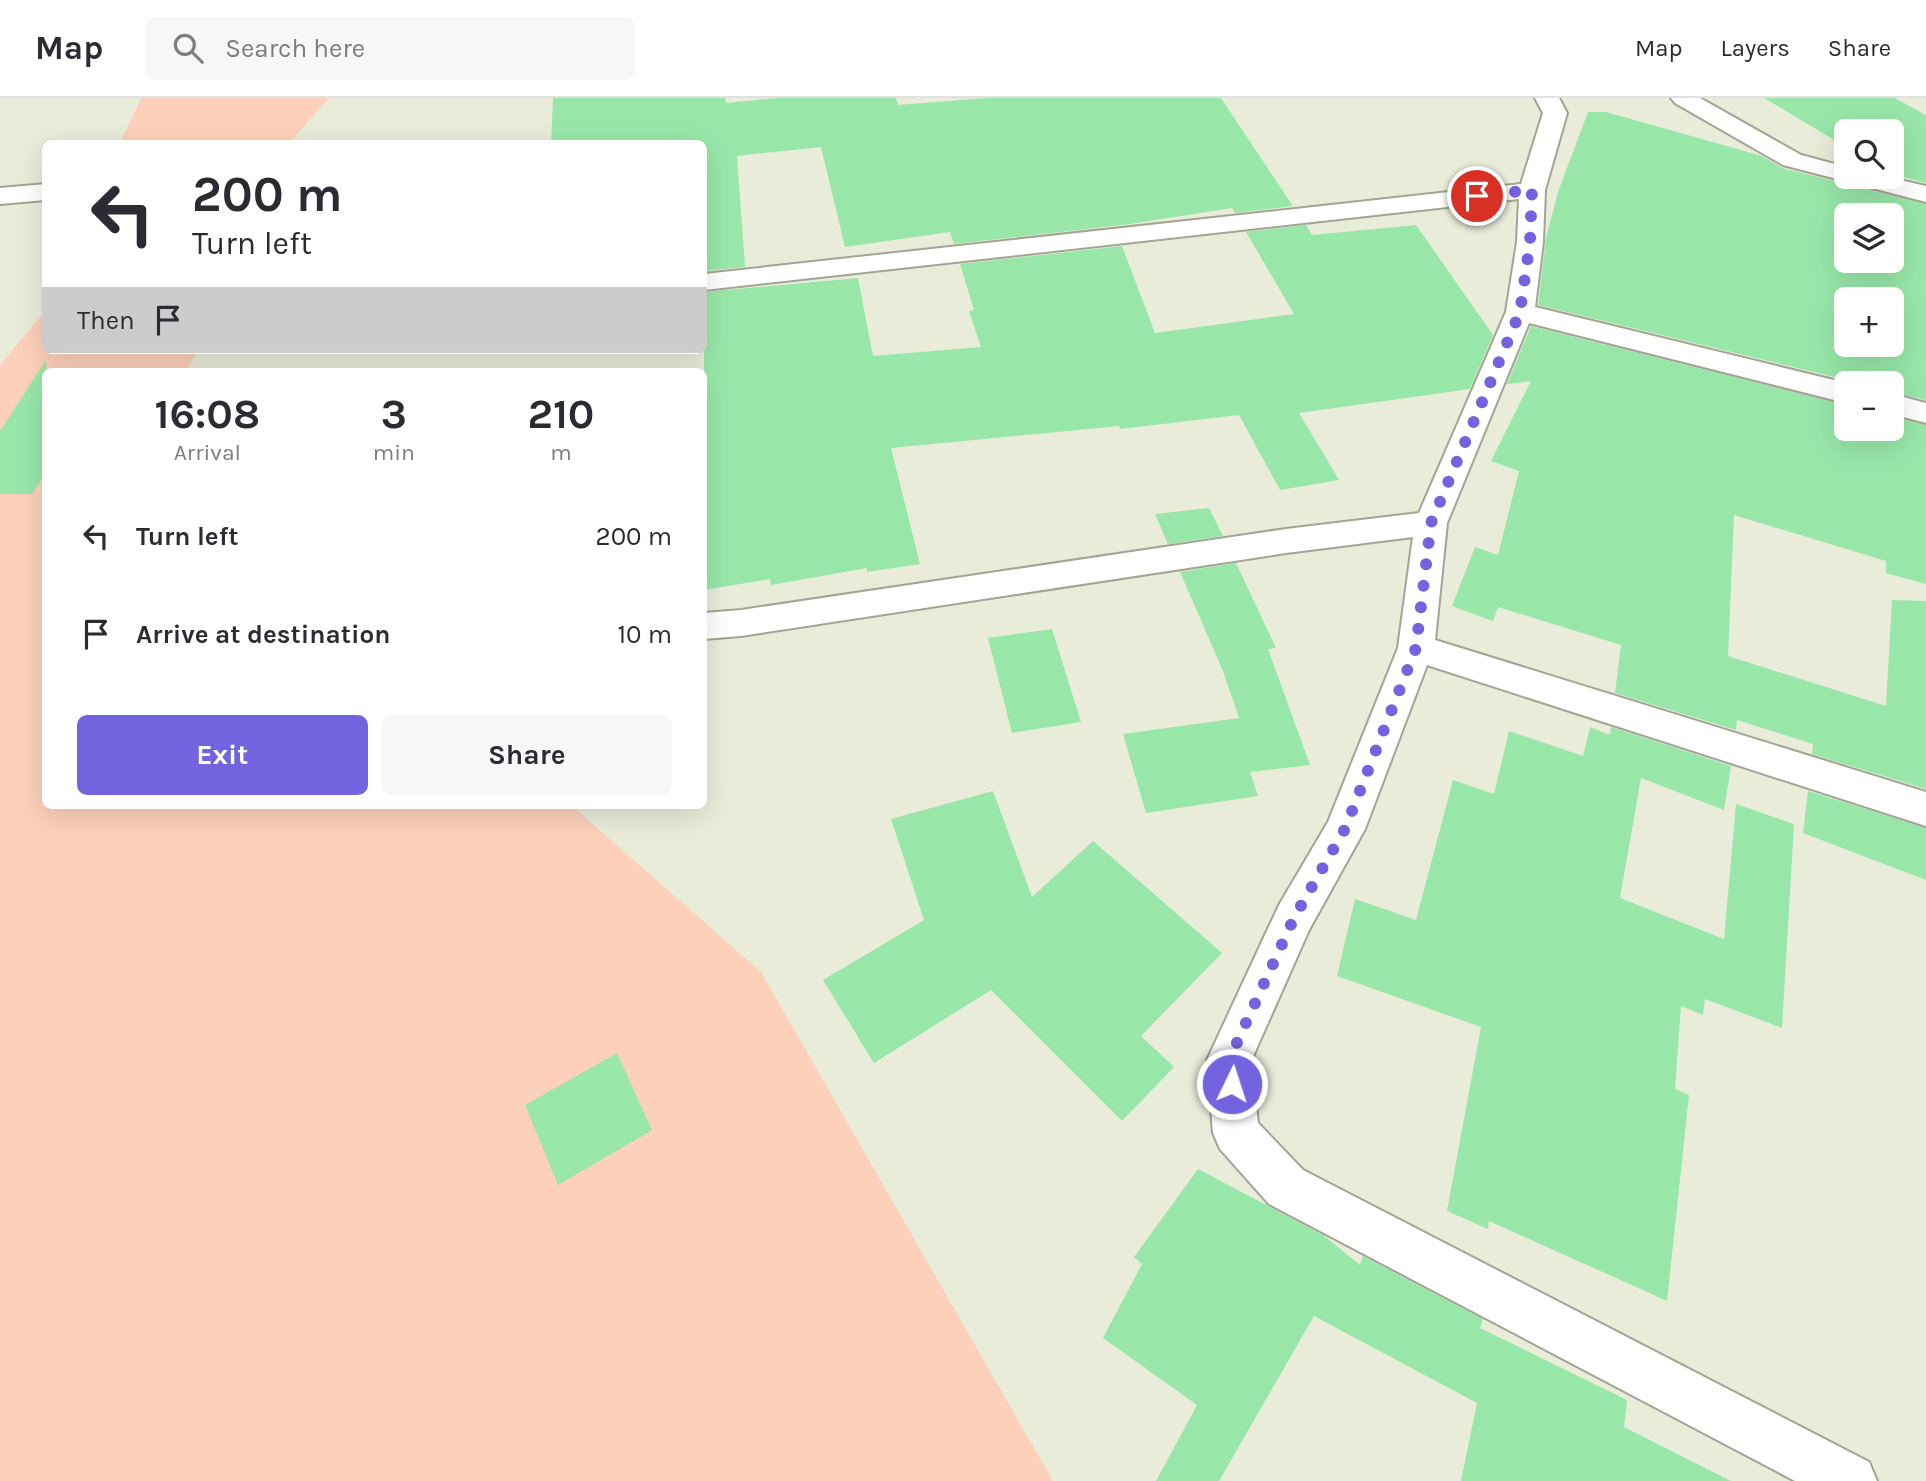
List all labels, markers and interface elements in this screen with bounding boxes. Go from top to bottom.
search box [145,17,635,80]
text: Map [35,29,103,67]
icon: search [169,29,207,67]
text: Search here [225,33,365,64]
text: Map [1635,34,1683,62]
text: Layers [1721,34,1790,62]
text: Share [1828,34,1891,62]
map controls [1834,119,1904,441]
button: search [1834,119,1904,189]
text: 200 m [192,166,343,223]
pin [1447,166,1507,226]
icon: left [77,168,168,259]
icon: arrive [1458,177,1496,215]
button: layers [1834,203,1904,273]
text: Turn left [192,225,312,262]
button: + [1834,287,1904,357]
icon: arrive [149,301,187,339]
text: Then [77,305,135,336]
button: − [1834,371,1904,441]
text: 16:08 [155,389,260,439]
text: 3 [381,389,407,439]
text: 210 [527,389,594,439]
text: Arrival [174,439,241,466]
text: min [373,439,415,466]
text: m [550,439,572,466]
icon: left [77,517,115,555]
text: Turn left [136,521,238,552]
text: 200 m [596,521,672,552]
icon: arrive [77,615,115,653]
text: Arrive at destination [136,619,390,650]
text: 10 m [617,619,672,650]
button: Exit [77,715,368,795]
button: Share [382,715,672,795]
position arrow [1195,1047,1269,1121]

